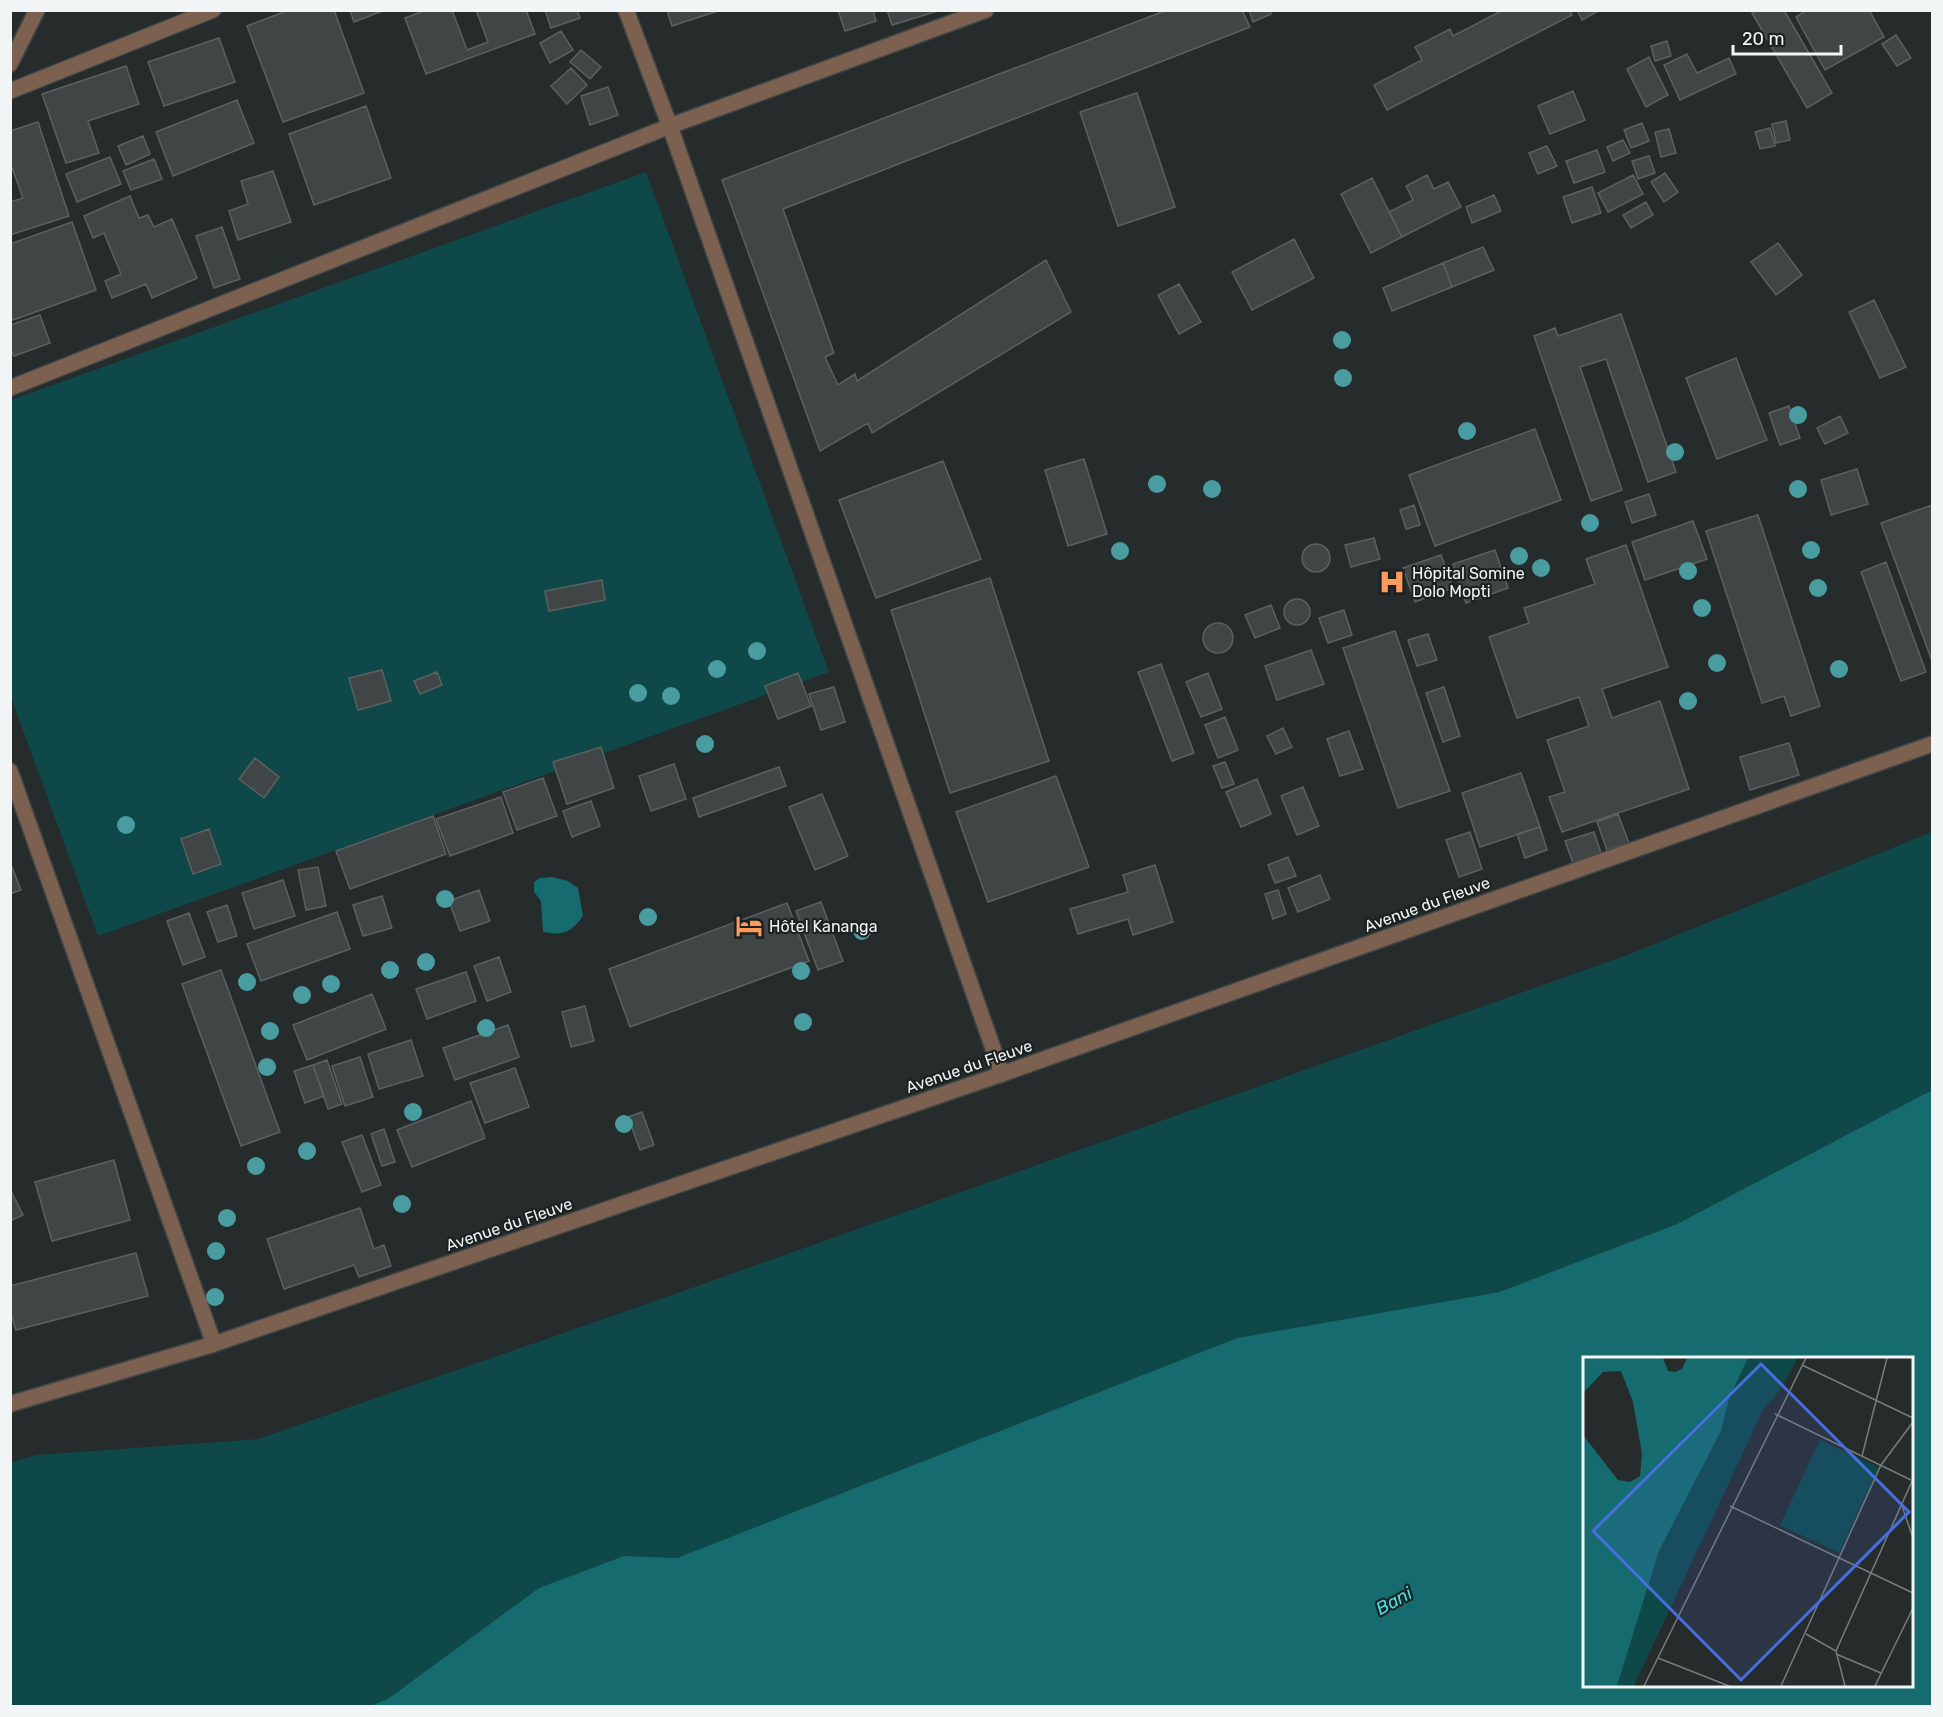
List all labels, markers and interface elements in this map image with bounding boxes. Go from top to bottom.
scale bar [1733,18,1841,56]
text: 20 m [1742,28,1784,50]
place label: Hôpital Somine Dolo Mopti [1412,564,1525,601]
hospital icon: Hôpital Somine Dolo Mopti [1377,567,1407,597]
street label: Avenue du Fleuve [1362,873,1493,936]
hotel icon: Hôtel Kananga [734,911,764,941]
place label: Hôtel Kananga [769,917,878,936]
street label: Avenue du Fleuve [903,1036,1035,1097]
street label: Avenue du Fleuve [443,1194,575,1255]
inset map [1583,1357,1913,1687]
water label: Bani [1372,1582,1416,1620]

